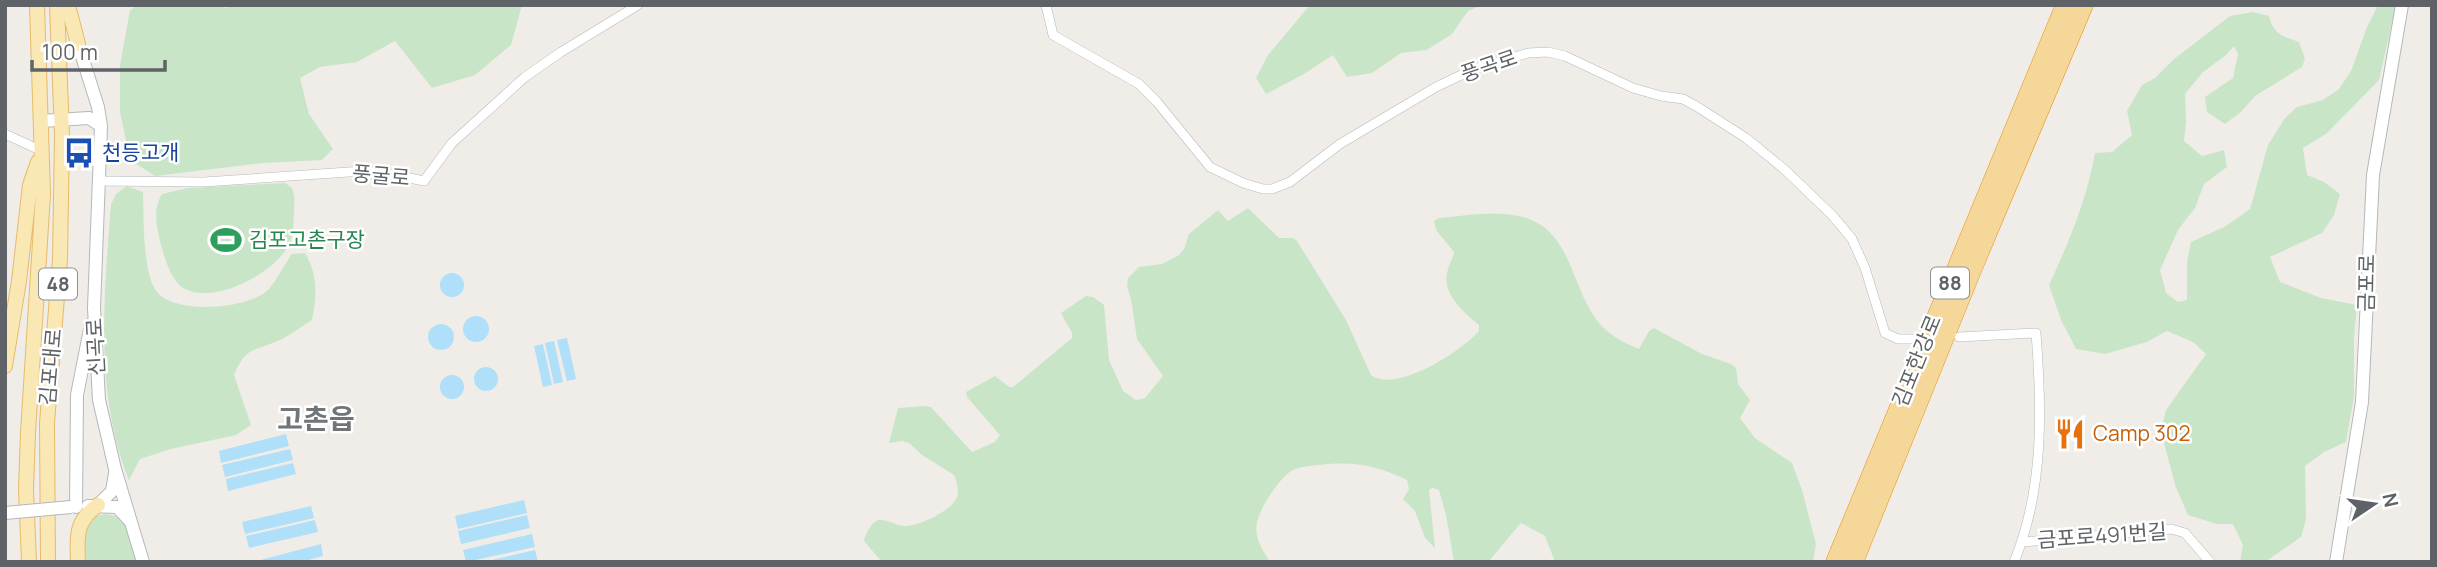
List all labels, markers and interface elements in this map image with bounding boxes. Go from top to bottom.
scale bar [32,28,164,72]
text: 100 m [42,38,98,66]
street label: 풍곡로 [1457,42,1521,88]
bus stop icon: 천등고개 [62,136,96,170]
place label: 천등고개 [102,138,179,166]
street label: 풍굴로 [351,159,411,191]
sports icon: 김포고촌구장 [209,223,243,257]
place label: 김포고촌구장 [249,225,365,253]
street label: 금포로 [2351,254,2381,312]
road number: 48 [39,268,77,300]
road number: 88 [1931,268,1969,298]
street label: 김포한강로 [1885,311,1947,411]
street label: 신곡로 [80,317,110,377]
street label: 김포대로 [33,327,67,407]
district label: 고촌읍 [277,399,355,437]
restaurant icon: Camp 302 [2053,417,2087,451]
place label: Camp 302 [2093,419,2191,447]
north arrow [2339,469,2409,539]
text: N [2376,491,2405,510]
street label: 금포로491번길 [2036,517,2168,554]

